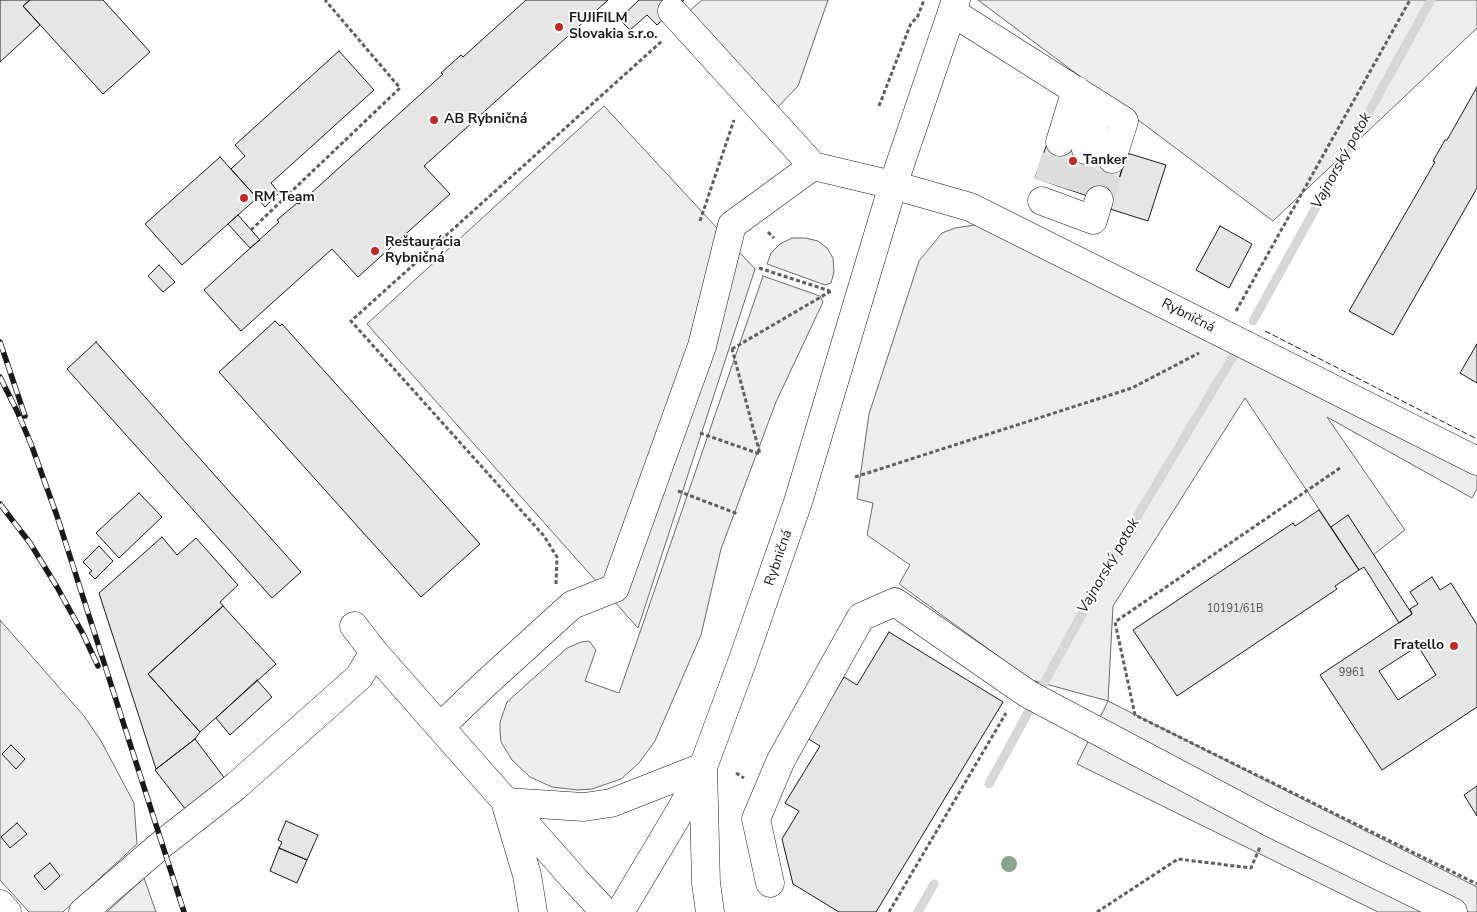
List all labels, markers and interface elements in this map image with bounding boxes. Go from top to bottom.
place label: FUJIFILM Slovakia s.r.o. [569,11,657,44]
marker: FUJIFILM Slovakia s.r.o. [553,21,565,33]
water label: Vajnorský potok [1308,110,1376,212]
place label: AB Rybničná [444,112,527,128]
marker: AB Rybničná [428,114,440,126]
place label: Tanker [1083,153,1127,169]
marker: Tanker [1067,155,1079,167]
place label: RM Team [254,190,315,206]
marker: RM Team [238,192,250,204]
place label: Reštaurácia Rybničná [385,235,461,268]
marker: Reštaurácia Rybničná [369,245,381,257]
street label: Rybničná [1158,295,1218,337]
water label: Vajnorský potok [1074,515,1144,617]
street label: Rybničná [762,528,796,588]
house number: 10191/61B [1207,602,1263,616]
place label: Fratello [1393,638,1444,654]
marker: Fratello [1448,640,1460,652]
house number: 9961 [1339,666,1365,680]

